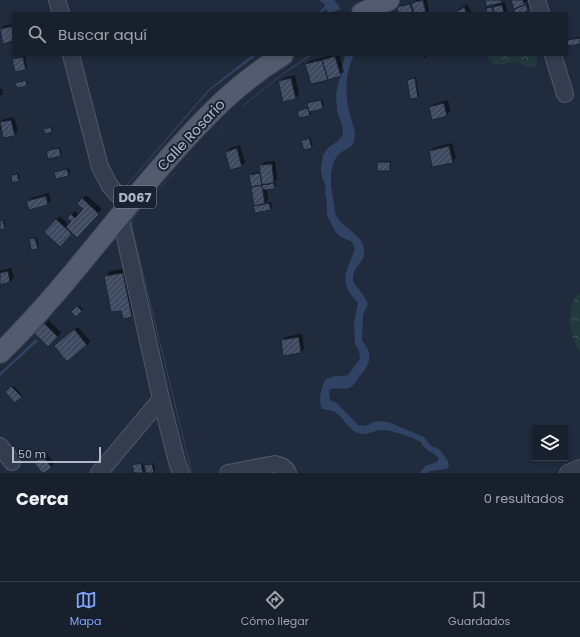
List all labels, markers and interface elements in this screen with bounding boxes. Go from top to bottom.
search box [12,12,568,56]
icon: search [26,23,48,45]
text: Buscar aquí [58,24,147,45]
street label: Calle Rosario [153,95,230,175]
road number: D067 [114,186,156,208]
map controls [532,425,568,461]
button: layers [532,425,568,461]
scale bar [12,445,101,464]
text: 50 m [18,446,46,462]
text: Cerca [16,487,69,511]
text: 0 resultados [484,489,564,508]
tab: Mapa [70,589,101,630]
tab: Cómo llegar [241,589,309,630]
tab: Guardados [448,589,510,630]

